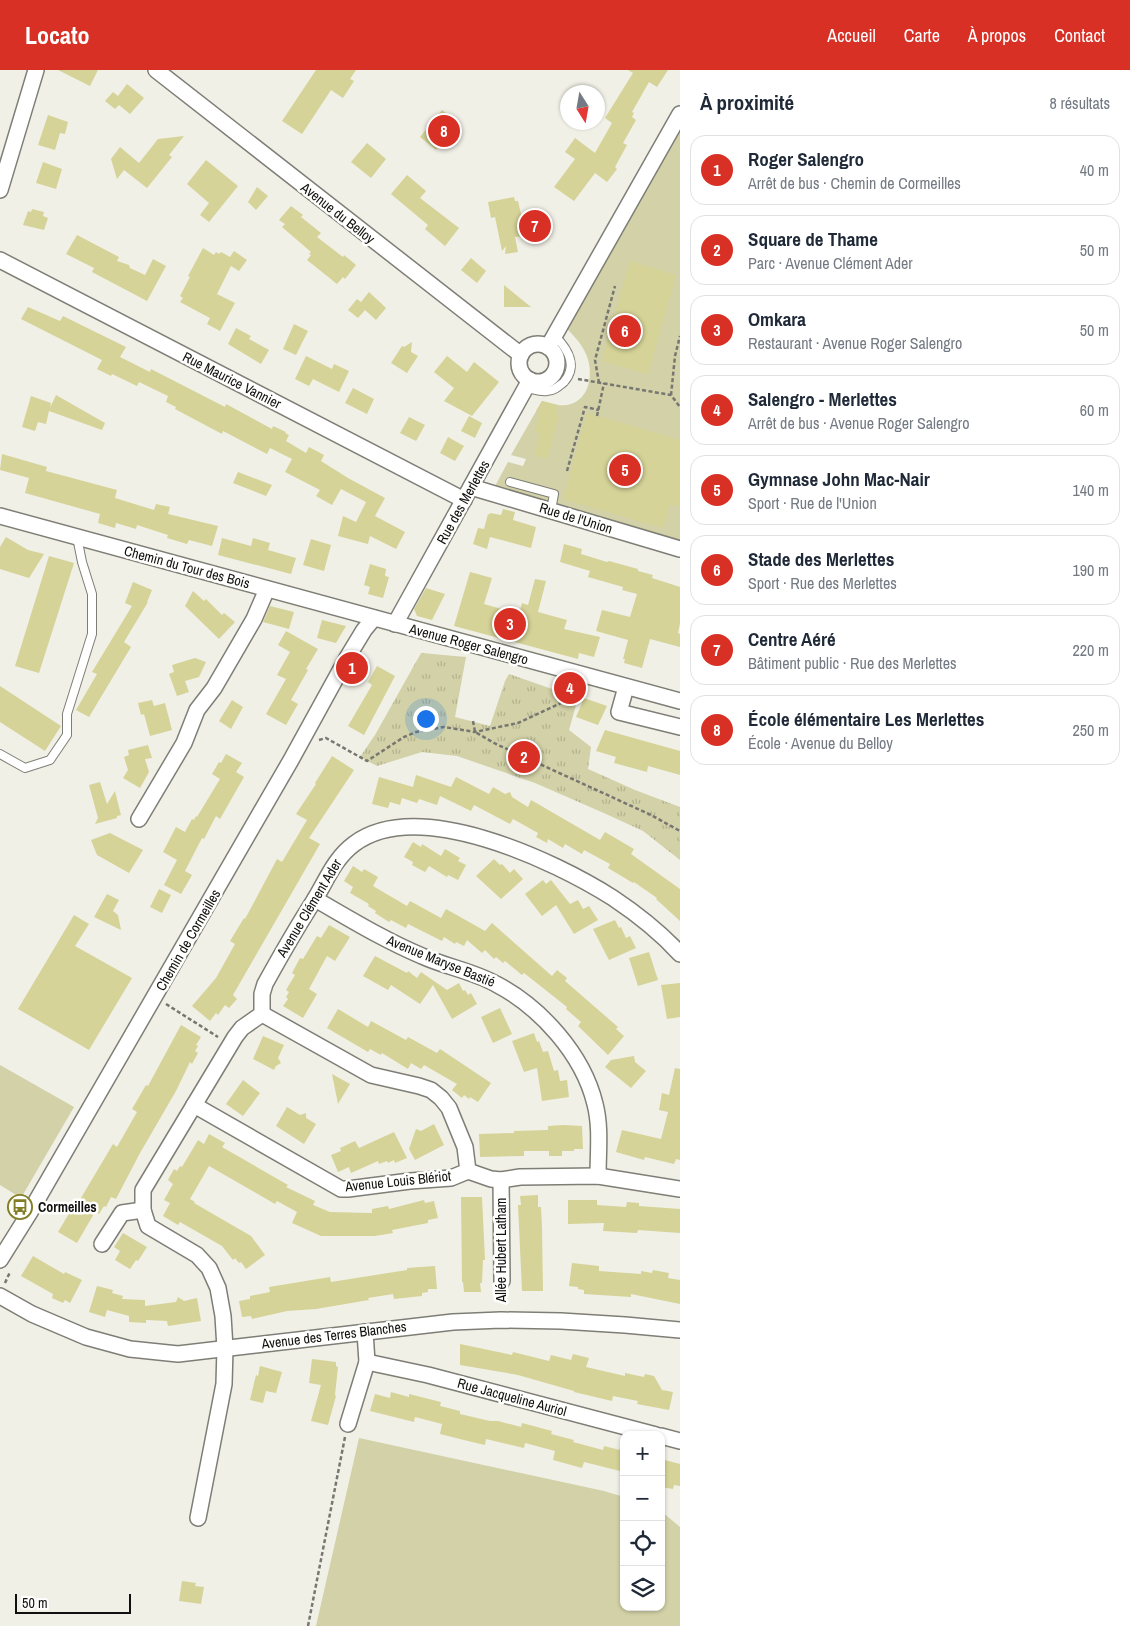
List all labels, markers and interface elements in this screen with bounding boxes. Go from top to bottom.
text: Locato [25,19,90,51]
text: Accueil [827,23,876,48]
text: Carte [904,23,940,48]
text: À propos [968,23,1026,48]
text: Contact [1054,23,1105,48]
north arrow [560,85,605,130]
text: À proximité [700,88,794,117]
text: 8 résultats [1049,92,1110,114]
pin: 8 [428,112,460,150]
text: Roger Salengro [748,146,864,172]
text: 1 [713,159,721,181]
text: 40 m [1080,159,1109,181]
text: Arrêt de bus · Chemin de Cormeilles [748,172,961,194]
street label: Avenue du Belloy [297,178,379,248]
pin: 7 [519,207,551,245]
text: Square de Thame [748,226,878,252]
text: 2 [713,239,721,261]
text: 50 m [1080,239,1109,261]
text: Parc · Avenue Clément Ader [748,252,913,274]
text: Omkara [748,306,806,332]
pin: 6 [609,312,641,350]
text: 3 [713,319,721,341]
text: 50 m [1080,319,1109,341]
text: Restaurant · Avenue Roger Salengro [748,332,962,354]
street label: Rue Maurice Vannier [180,347,284,413]
text: Salengro - Merlettes [748,386,897,412]
text: 4 [713,399,721,421]
text: 60 m [1080,399,1109,421]
text: Arrêt de bus · Avenue Roger Salengro [748,412,970,434]
pin: 5 [609,451,641,489]
street label: Rue des Merlettes [433,457,494,547]
text: Gymnase John Mac-Nair [748,466,930,492]
text: 5 [713,479,721,501]
text: 140 m [1073,479,1109,501]
text: Sport · Rue de l'Union [748,492,877,514]
street label: Rue de l'Union [537,498,615,538]
street label: Chemin du Tour des Bois [122,542,252,592]
text: Stade des Merlettes [748,546,894,572]
text: 6 [713,559,721,581]
text: 190 m [1073,559,1109,581]
text: Sport · Rue des Merlettes [748,572,897,594]
pin: 3 [494,605,526,643]
street label: Avenue Roger Salengro [407,619,530,669]
text: Centre Aéré [748,626,836,652]
text: 7 [713,639,721,661]
text: 220 m [1073,639,1109,661]
pin: 1 [336,649,368,687]
text: Bâtiment public · Rue des Merlettes [748,652,957,674]
pin: 4 [554,669,586,707]
your location [413,706,439,732]
text: École élémentaire Les Merlettes [748,706,984,732]
text: 8 [713,719,721,741]
text: 250 m [1073,719,1109,741]
text: École · Avenue du Belloy [748,732,893,754]
pin: 2 [508,738,540,776]
street label: Avenue Clément Ader [272,855,346,961]
street label: Chemin de Cormeilles [152,886,224,994]
street label: Avenue Maryse Bastié [383,931,498,991]
street label: Avenue Louis Blériot [343,1166,452,1196]
bus stop icon: Cormeilles [7,1194,33,1220]
place label: Cormeilles [38,1198,97,1216]
street label: Allée Hubert Latham [492,1198,510,1303]
street label: Avenue des Terres Blanches [260,1317,408,1353]
street label: Rue Jacqueline Auriol [455,1374,569,1420]
map controls [620,1431,665,1611]
button: + [620,1431,665,1476]
button: − [620,1476,665,1521]
button: locate [620,1521,665,1566]
button: layers [620,1566,665,1611]
scale bar [15,1591,131,1614]
text: 50 m [22,1594,48,1612]

